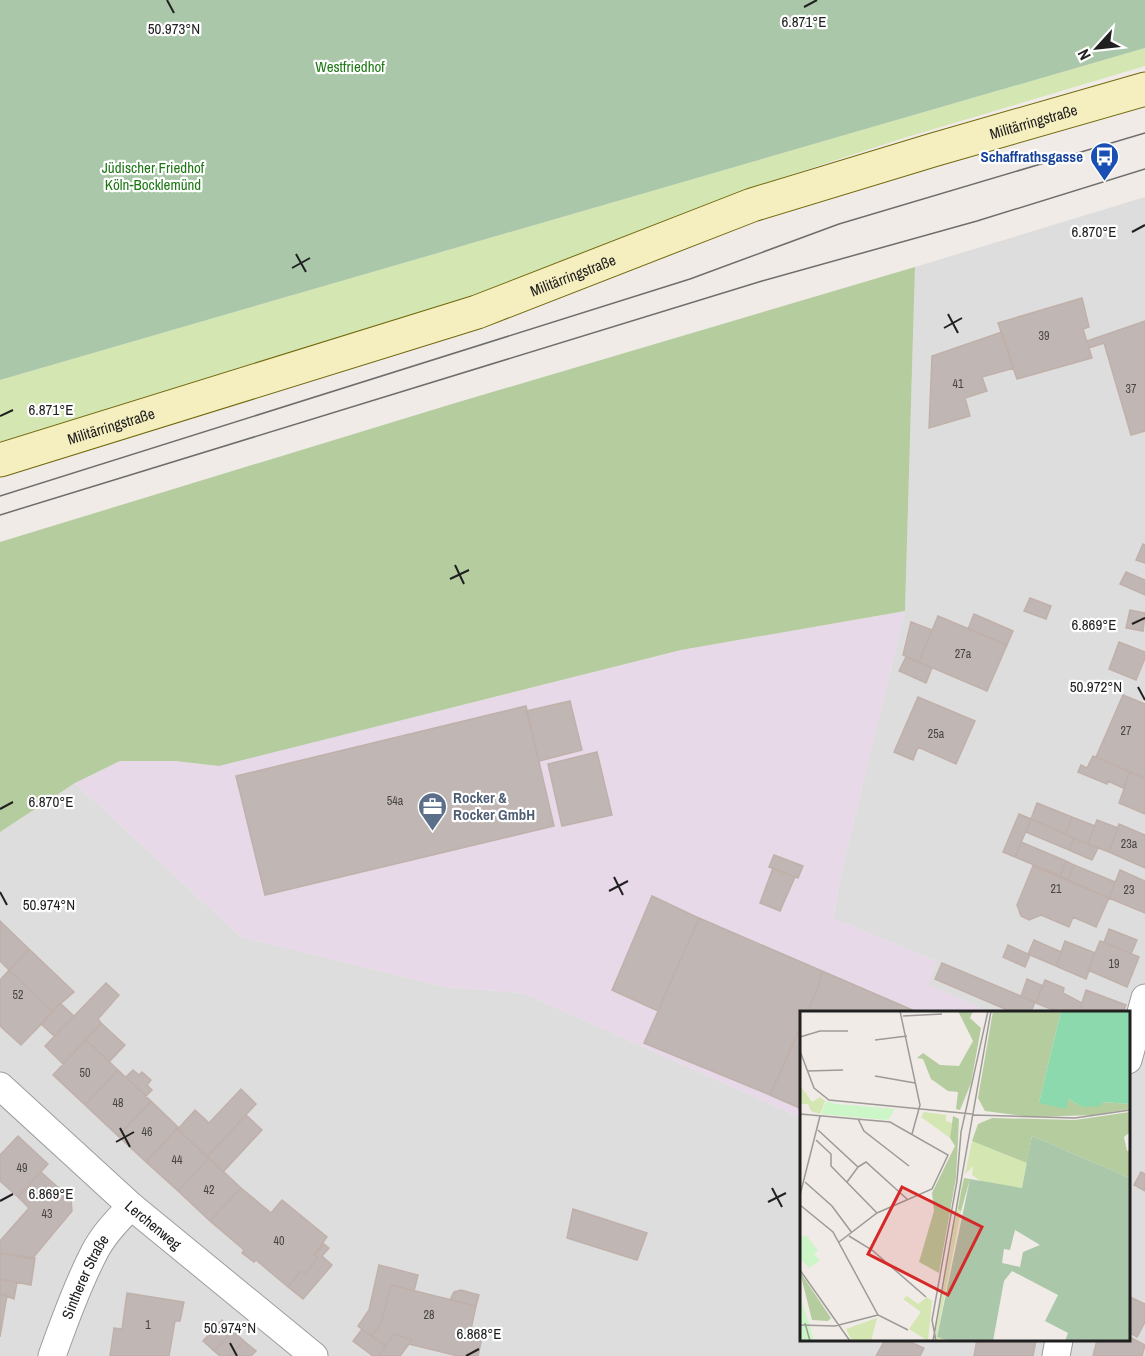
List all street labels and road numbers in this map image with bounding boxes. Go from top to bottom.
street label: Militärringstraße [987,99,1080,144]
street label: Militärringstraße [527,249,619,301]
street label: Militärringstraße [65,402,157,449]
street label: Lerchenweg [121,1195,186,1254]
street label: Sintherer Straße [56,1230,113,1322]

